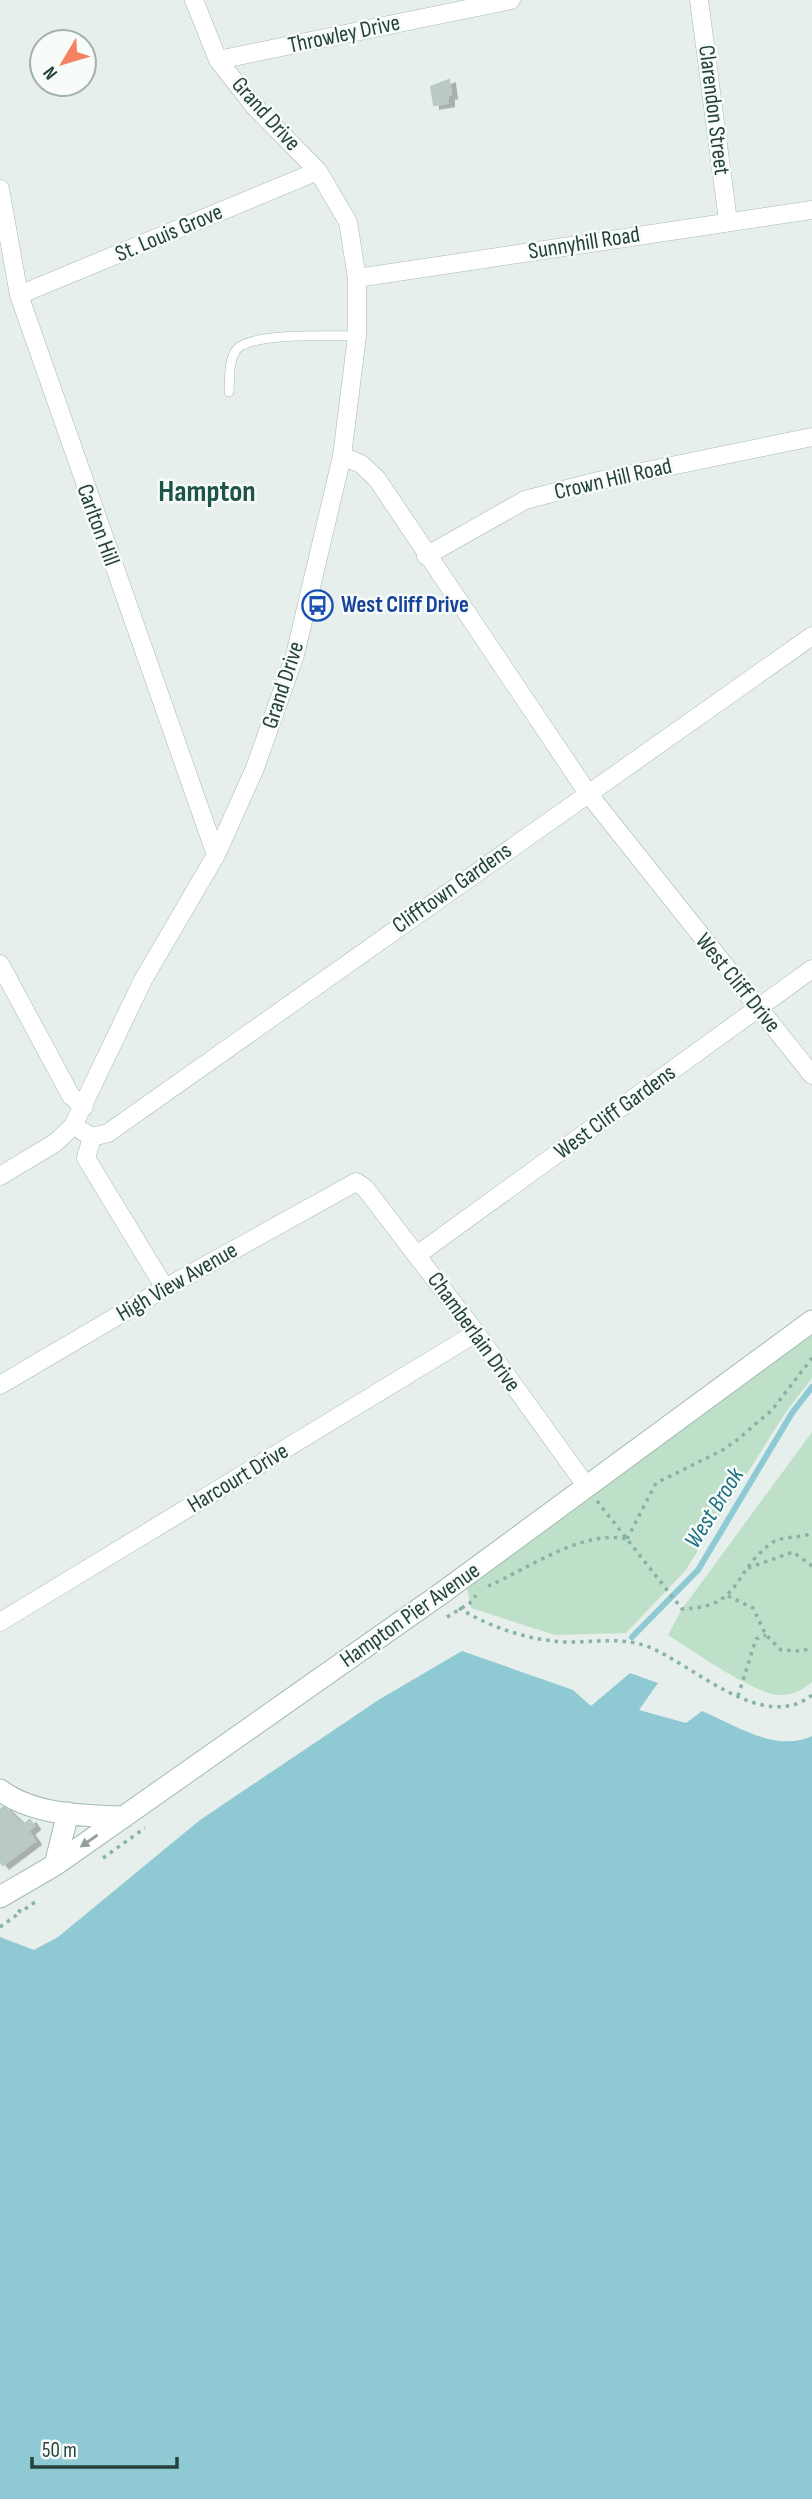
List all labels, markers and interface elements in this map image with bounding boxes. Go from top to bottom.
street label: Throwley Drive [286,8,402,60]
north arrow [28,28,98,98]
street label: Clarendon Street [692,43,736,177]
text: N [39,61,63,84]
street label: Grand Drive [226,71,306,157]
street label: St. Louis Grove [111,198,227,268]
street label: Sunnyhill Road [526,220,642,266]
street label: Crown Hill Road [552,452,674,506]
district label: Hampton [158,474,256,510]
street label: Carlton Hill [70,480,126,570]
bus stop icon: West Cliff Drive [301,588,335,622]
place label: West Cliff Drive [341,591,469,619]
street label: Grand Drive [256,638,310,732]
street label: Clifftown Gardens [387,837,517,939]
street label: West Cliff Drive [689,928,787,1038]
street label: West Cliff Gardens [549,1059,681,1165]
street label: High View Avenue [111,1236,243,1328]
street label: Chamberlain Drive [421,1267,527,1397]
street label: Harcourt Drive [182,1437,294,1519]
water label: West Brook [678,1462,750,1553]
street label: Hampton Pier Avenue [335,1556,485,1674]
one-way arrow [80,1834,98,1848]
scale bar [32,2426,177,2470]
text: 50 m [42,2438,77,2463]

